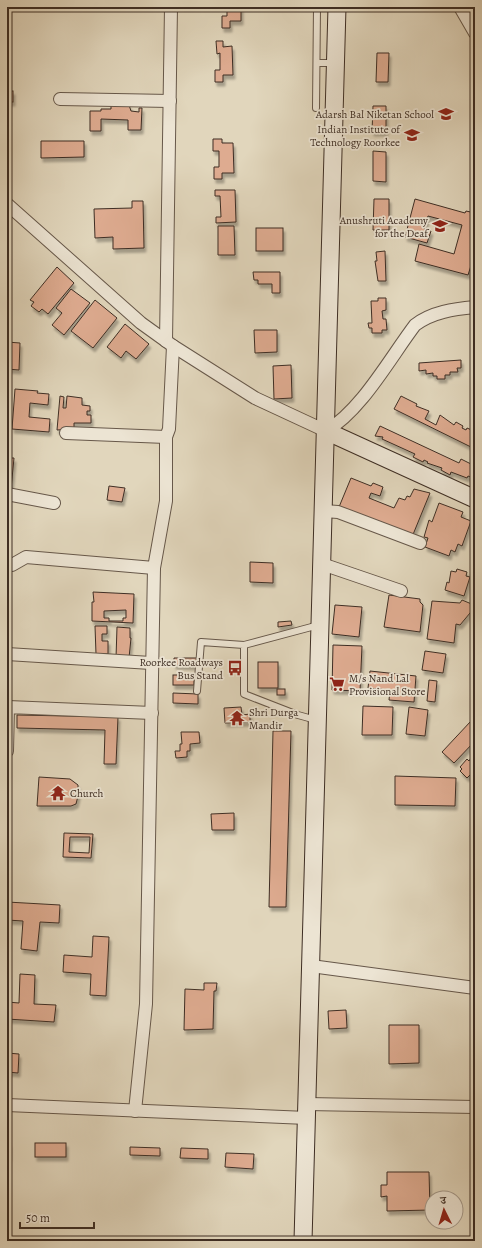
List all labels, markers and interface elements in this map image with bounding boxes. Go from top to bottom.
school or university icon: Adarsh Bal Niketan School [437,105,455,123]
place label: Adarsh Bal Niketan School [315,107,434,122]
place label: Indian Institute of Technology Roorkee [310,122,401,150]
school or university icon: Indian Institute of Technology Roorkee [403,126,421,144]
place label: Anushruti Academy for the Deaf [339,213,429,241]
school or university icon: Anushruti Academy for the Deaf [431,217,449,235]
place label: Roorkee Roadways Bus Stand [139,655,223,683]
bus stop icon: Roorkee Roadways Bus Stand [226,659,244,677]
place label: M/s Nand Lal Provisional Store [349,671,425,699]
supermarket icon: M/s Nand Lal Provisional Store [328,675,346,693]
place label: Shri Durga Mandir [249,705,299,733]
temple icon: Shri Durga Mandir [228,709,246,727]
temple icon: Church [49,784,67,802]
place label: Church [70,786,103,801]
north arrow [424,1190,464,1230]
text: उ [439,1193,448,1208]
scale bar [20,1204,94,1230]
text: 50 m [26,1210,50,1226]

